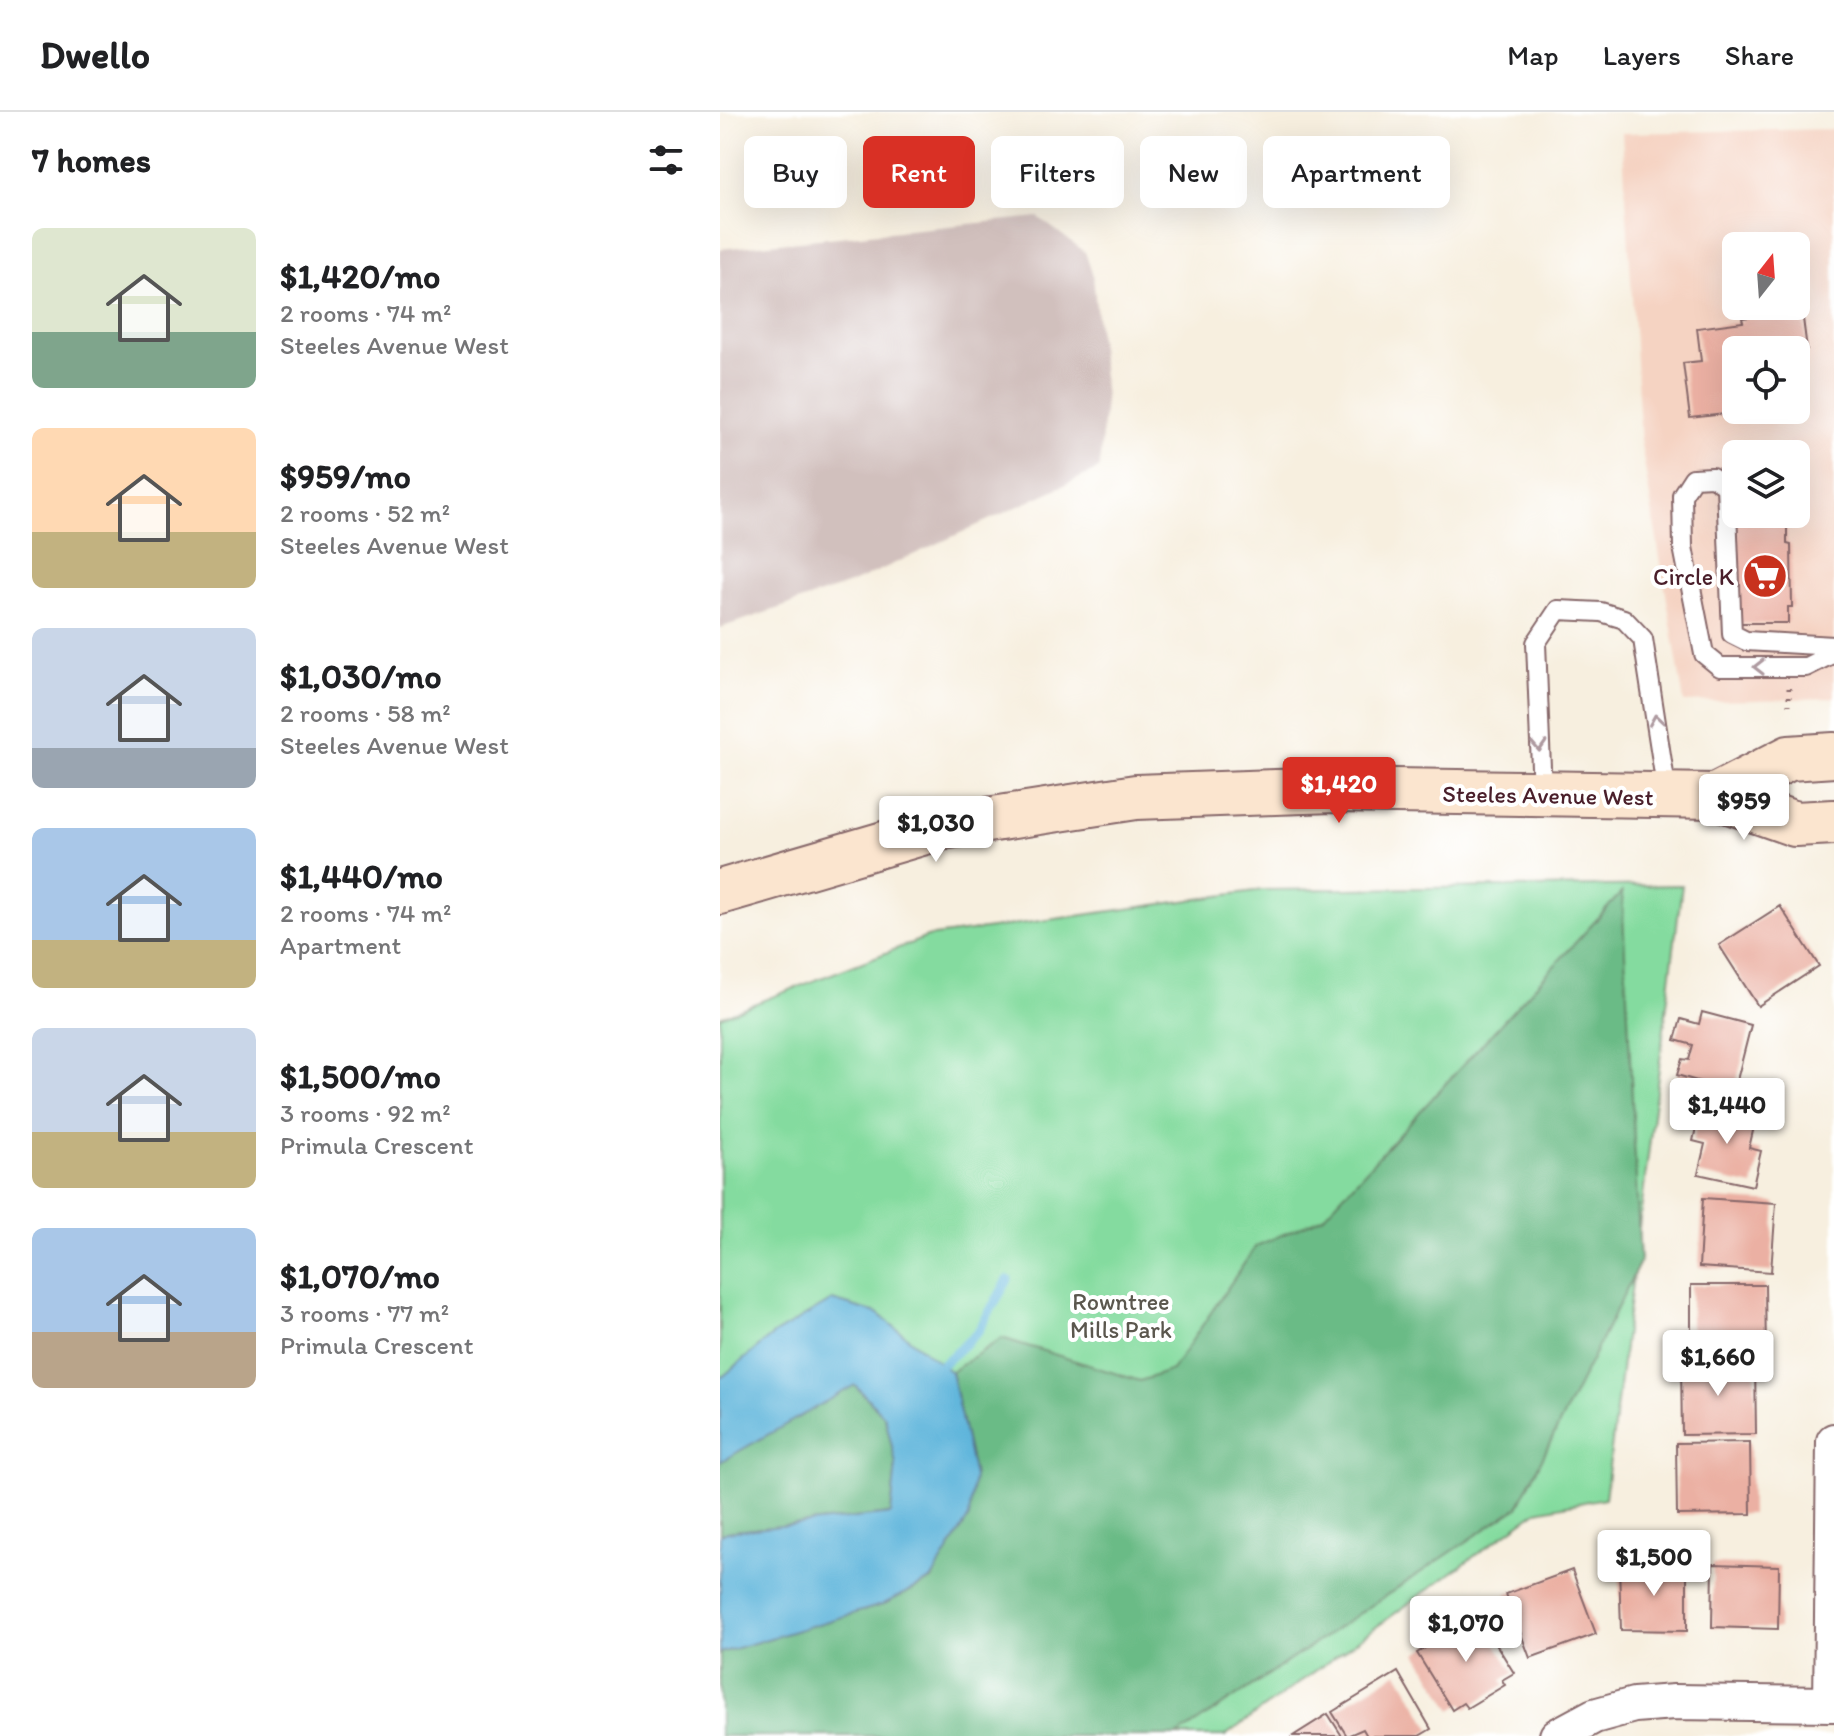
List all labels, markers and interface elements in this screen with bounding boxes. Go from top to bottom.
text: Dwello [40,32,150,78]
text: Map [1507,38,1559,72]
text: Layers [1603,38,1681,72]
text: Share [1725,38,1794,72]
chip: Buy [744,136,847,208]
chip: Rent [863,136,975,208]
chip: Filters [991,136,1124,208]
chip: New [1140,136,1247,208]
chip: Apartment [1263,136,1450,208]
icon: filters [644,138,688,182]
text: 7 homes [32,140,151,181]
north arrow [1722,232,1810,320]
map controls [1722,232,1810,528]
text: $1,420/mo [280,256,440,297]
icon: home [96,260,192,356]
text: 2 rooms · 74 m² [280,297,451,329]
text: Steeles Avenue West [280,329,509,361]
button: locate [1722,336,1810,424]
button: layers [1722,440,1810,528]
text: $959/mo [280,456,411,497]
icon: home [96,460,192,556]
text: 2 rooms · 52 m² [280,497,450,529]
text: Steeles Avenue West [280,529,509,561]
supermarket icon: Circle K [1741,552,1789,600]
place label: Circle K [1653,562,1735,591]
text: $1,030/mo [280,656,442,697]
one-way arrow [1752,658,1765,676]
icon: home [96,660,192,756]
text: 2 rooms · 58 m² [280,697,451,729]
one-way arrow [1648,713,1665,727]
text: Steeles Avenue West [280,729,509,761]
one-way arrow [1530,740,1547,753]
pin: $1,420 [1274,757,1404,825]
text: $1,420 [1301,767,1377,799]
pin: $959 [1697,774,1791,842]
street label: Steeles Avenue West [1442,779,1654,811]
text: $959 [1717,784,1771,816]
pin: $1,030 [871,796,1001,864]
text: $1,030 [897,806,975,838]
text: $1,440/mo [280,856,443,897]
icon: home [96,860,192,956]
text: 2 rooms · 74 m² [280,897,451,929]
text: Apartment [280,929,401,961]
text: $1,500/mo [280,1056,441,1097]
icon: home [96,1060,192,1156]
pin: $1,440 [1662,1078,1792,1146]
text: $1,440 [1688,1088,1766,1120]
text: 3 rooms · 92 m² [280,1097,451,1129]
text: Primula Crescent [280,1129,473,1161]
text: $1,070/mo [280,1256,440,1297]
icon: home [96,1260,192,1356]
park label: Rowntree Mills Park [1070,1287,1172,1344]
text: 3 rooms · 77 m² [280,1297,449,1329]
text: Primula Crescent [280,1329,473,1361]
pin: $1,660 [1653,1330,1783,1398]
text: $1,660 [1681,1340,1755,1372]
pin: $1,500 [1589,1530,1719,1598]
text: $1,500 [1615,1540,1693,1572]
pin: $1,070 [1401,1596,1531,1664]
text: $1,070 [1428,1606,1504,1638]

